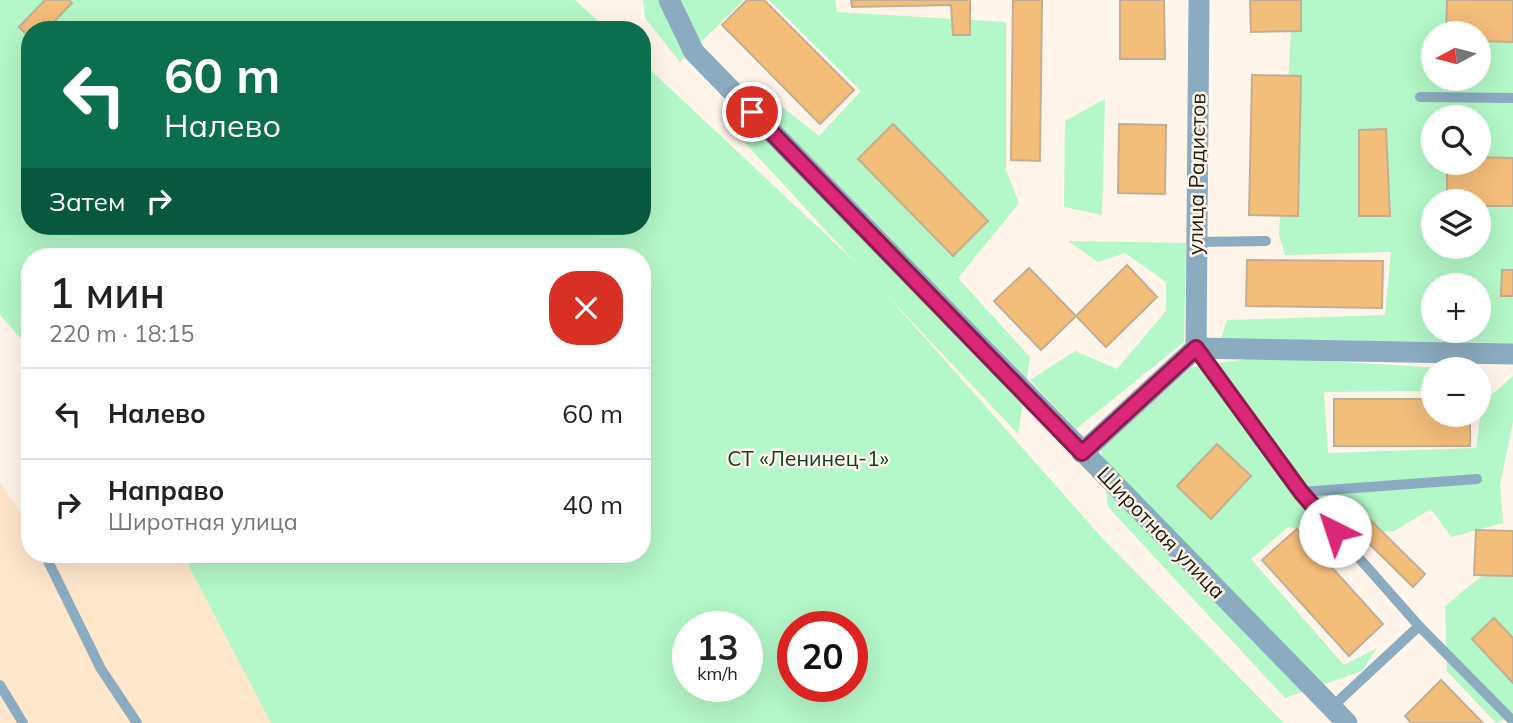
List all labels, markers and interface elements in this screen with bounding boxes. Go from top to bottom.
north arrow [1421,21,1491,91]
map controls [1421,21,1491,427]
text: 60 m [164,44,280,105]
icon: left [49,49,140,140]
pin [722,82,782,142]
icon: arrive [733,93,771,131]
street label: улица Радистов [1182,93,1210,255]
text: Налево [164,105,281,145]
button: search [1421,105,1491,175]
icon: right [140,182,178,220]
text: Затем [49,185,126,218]
button: layers [1421,189,1491,259]
text: 1 мин [49,266,165,319]
button: close [549,271,623,345]
button: + [1421,273,1491,343]
text: 220 m · 18:15 [49,319,194,348]
button: − [1421,357,1491,427]
icon: left [49,395,87,433]
text: Налево [108,397,206,430]
text: 60 m [562,397,623,430]
park label: СТ «Ленинец-1» [727,445,889,471]
street label: Широтная улица [1092,461,1231,604]
text: Направо [108,474,224,507]
icon: right [49,486,87,524]
text: 40 m [562,488,623,521]
position arrow [1298,494,1372,568]
text: Широтная улица [108,507,298,536]
speed limit sign: 20 [777,611,868,702]
text: 13 [696,625,739,669]
text: km/h [697,662,738,685]

